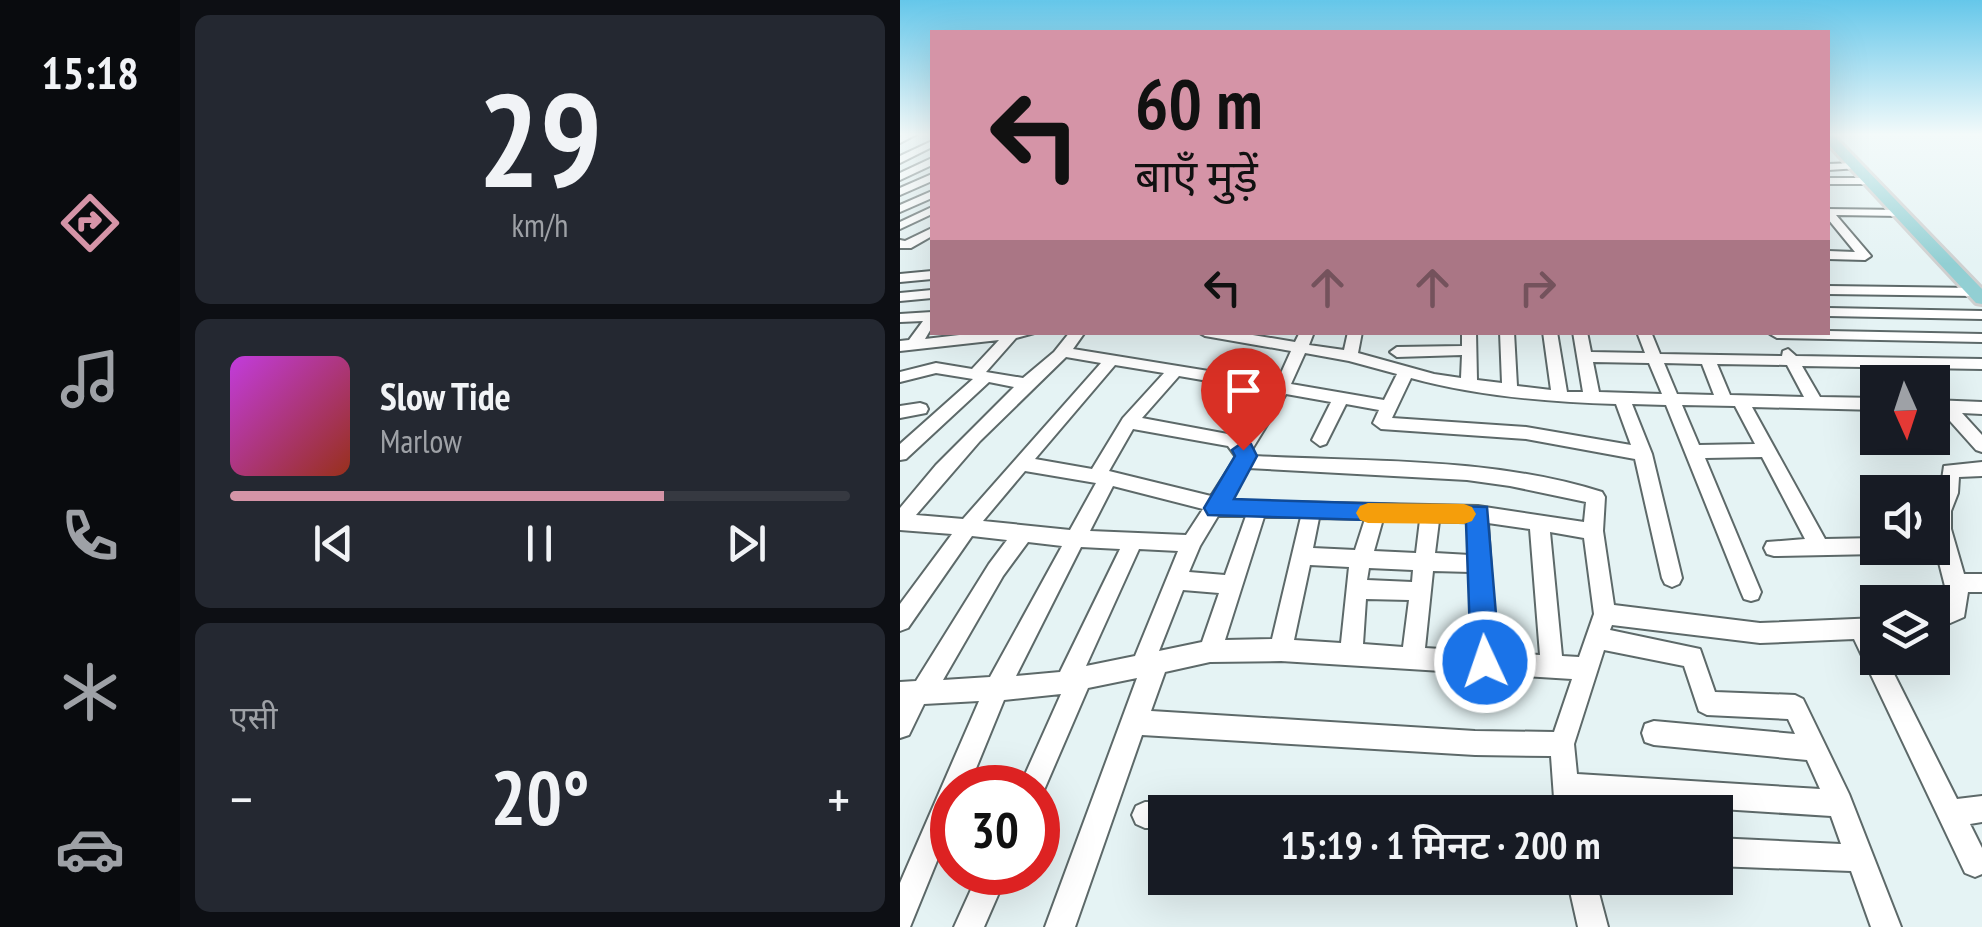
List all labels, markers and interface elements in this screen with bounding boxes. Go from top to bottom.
text: 15:18 [41,43,139,101]
text: 29 [478,55,602,223]
text: 60 m [1135,58,1263,148]
icon: left [970,70,1100,200]
text: बाएँ मुड़ें [1135,146,1258,204]
icon: directions [55,188,125,258]
text: km/h [512,204,568,246]
icon: left [1195,260,1250,315]
icon: ahead [1300,260,1355,315]
icon: ahead [1405,260,1460,315]
icon: right [1510,260,1565,315]
icon: music [55,344,125,414]
pin [1201,348,1286,451]
icon: arrive [1216,363,1271,418]
north arrow [1860,365,1950,455]
map controls [1860,365,1950,675]
text: Slow Tide [380,371,511,420]
text: Marlow [380,420,462,462]
button: sound [1860,475,1950,565]
icon: phone [55,501,125,571]
icon: previous [306,516,361,571]
icon: pause [512,516,567,571]
icon: next [719,516,774,571]
button: layers [1860,585,1950,675]
position arrow [1433,610,1537,714]
icon: climate [55,657,125,727]
text: एसी [230,696,278,738]
text: 20° [490,749,590,846]
text: − [230,763,253,834]
text: + [827,763,850,834]
speed limit sign: 30 [930,765,1060,895]
icon: car [55,814,125,884]
text: 15:19 · 1 मिनट · 200 m [1280,820,1601,869]

